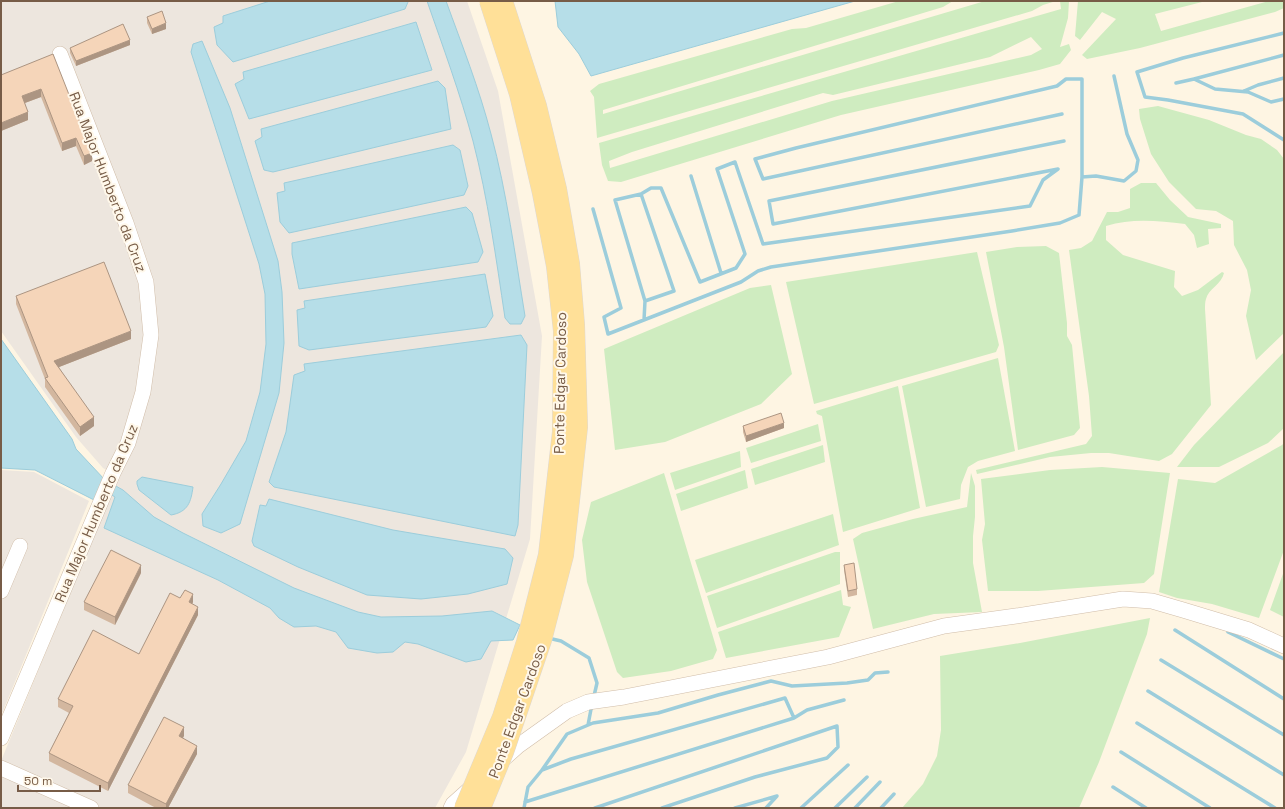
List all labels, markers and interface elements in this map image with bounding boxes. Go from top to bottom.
street label: Rua Major Humberto da Cruz [65,89,151,275]
street label: Ponte Edgar Cardoso [550,312,570,454]
street label: Rua Major Humberto da Cruz [50,421,142,605]
street label: Ponte Edgar Cardoso [484,641,550,781]
scale bar [18,767,100,793]
text: 50 m [24,773,52,789]

